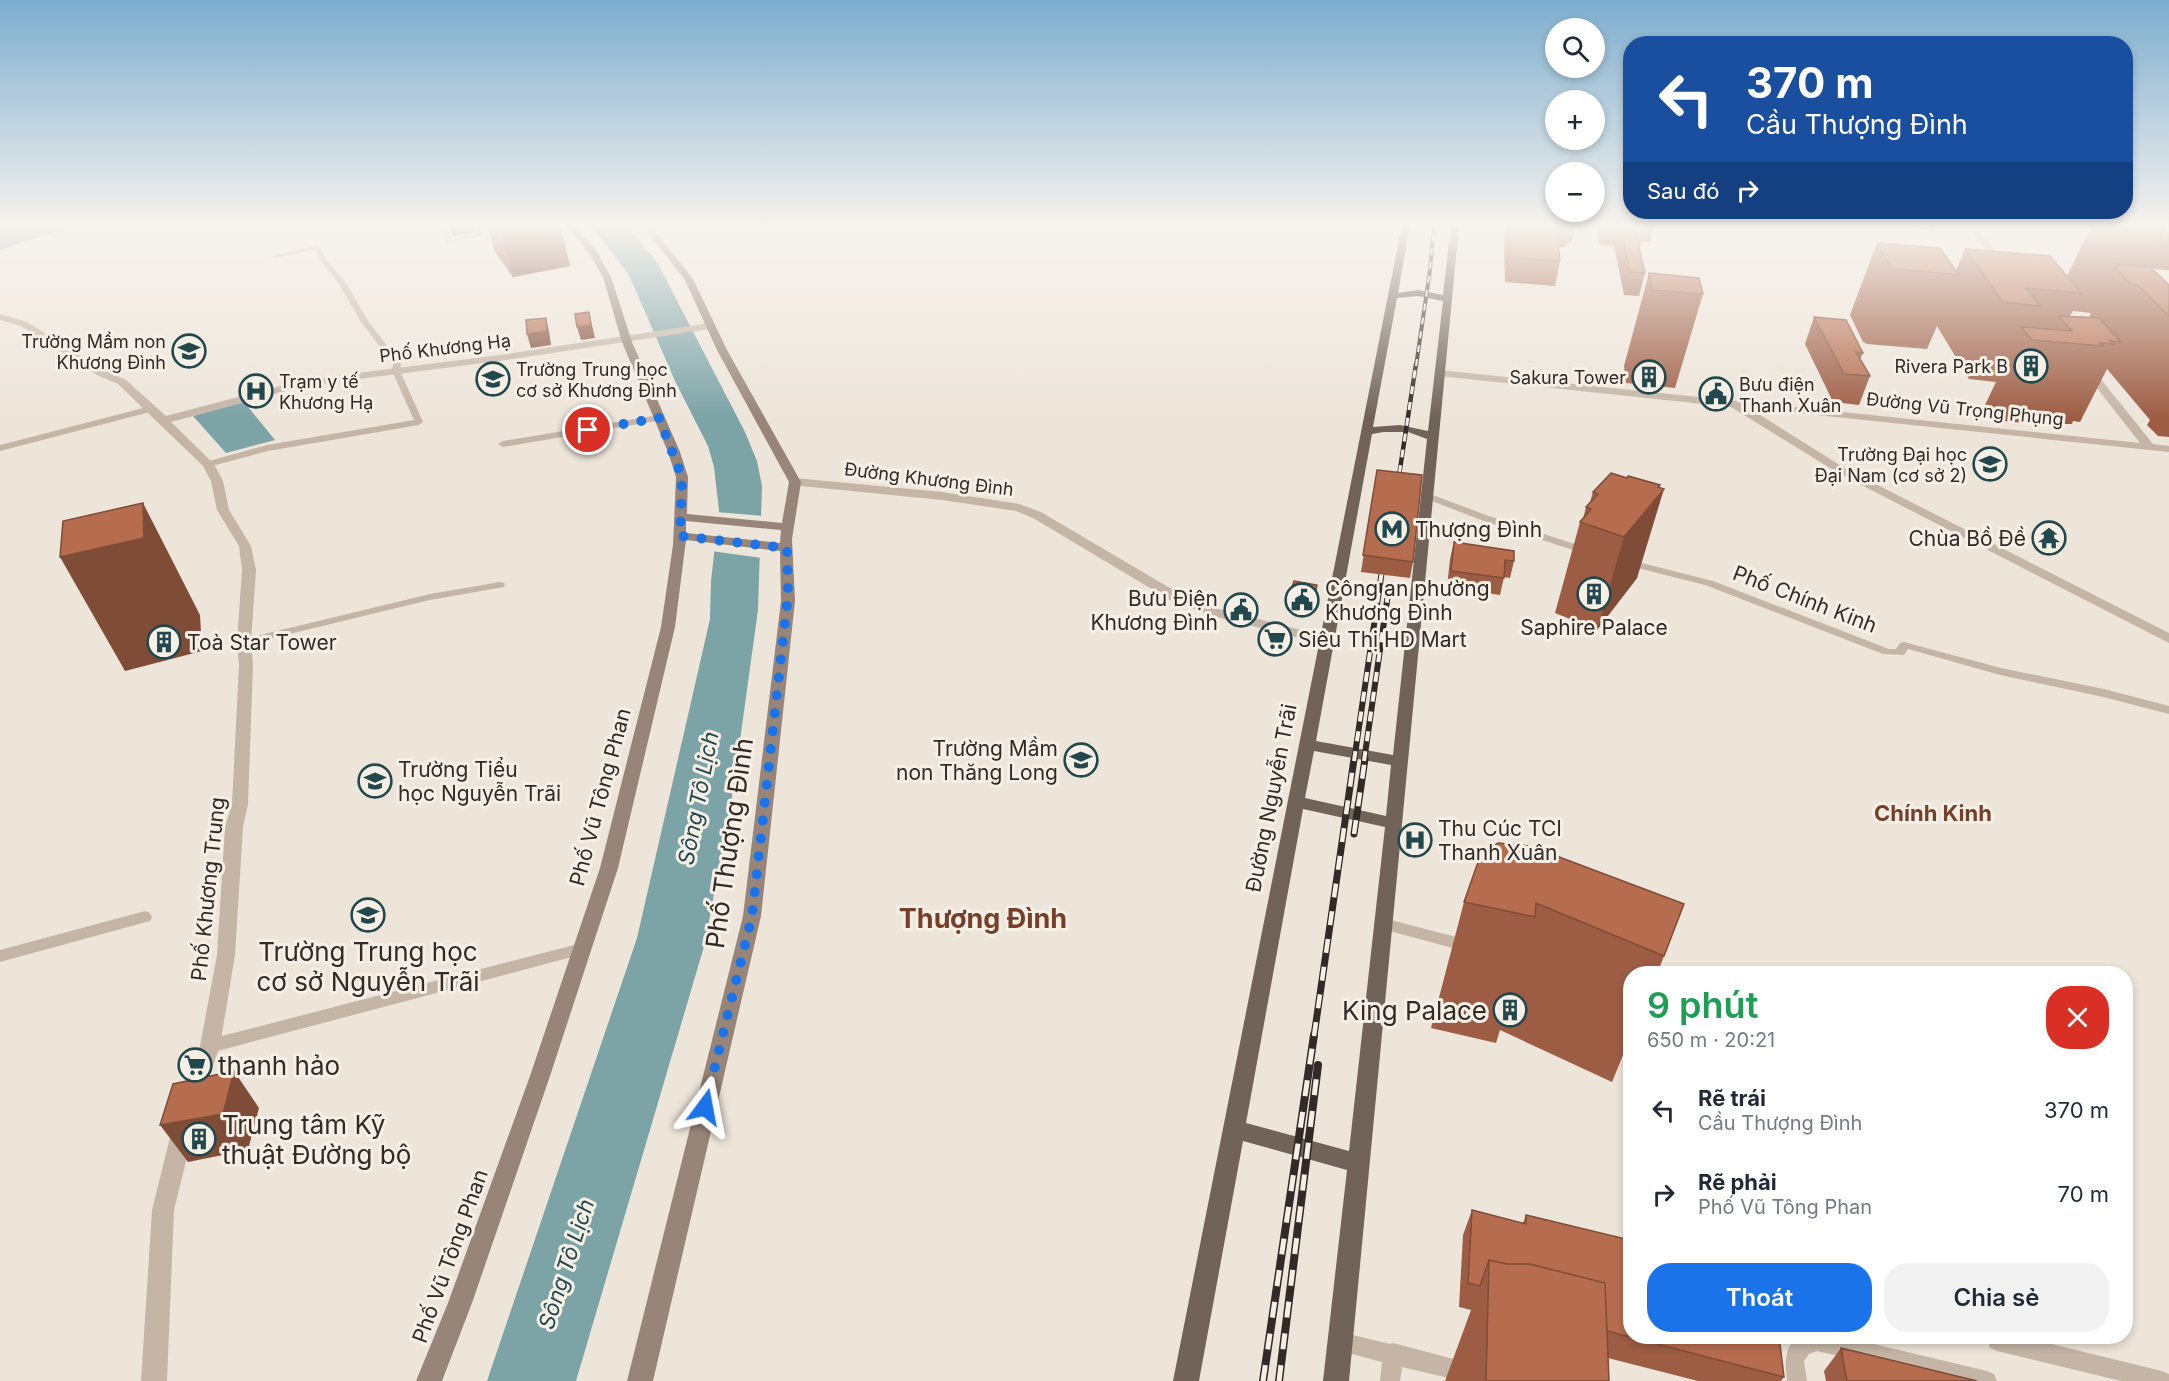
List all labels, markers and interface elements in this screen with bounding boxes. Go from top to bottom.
map controls [1545,18,1605,222]
button: search [1545,18,1605,78]
text: 370 m [1746,57,1873,108]
icon: left [1647,60,1725,138]
button: + [1545,90,1605,150]
text: Cầu Thượng Đình [1746,108,1968,141]
button: − [1545,162,1605,222]
icon: right [1731,174,1764,207]
text: Sau đó [1647,178,1719,204]
street label: Phố Khương Hạ [378,330,512,366]
place label: Trường Mầm non Khương Đình [21,331,166,373]
school or university icon: Trường Mầm non Khương Đình [171,333,207,369]
building icon: Rivera Park B [2013,348,2049,384]
place label: Rivera Park B [1894,356,2008,377]
place label: Trường Trung học cơ sở Khương Đình [516,359,677,401]
building icon: Sakura Tower [1631,359,1667,395]
school or university icon: Trường Trung học cơ sở Khương Đình [475,361,511,397]
place label: Sakura Tower [1510,367,1626,388]
place label: Trạm y tế Khương Hạ [279,371,373,413]
hospital icon: Trạm y tế Khương Hạ [238,373,274,409]
place label: Bưu điện Thanh Xuân [1739,374,1841,416]
public building icon: Bưu điện Thanh Xuân [1698,376,1734,412]
street label: Đường Vũ Trọng Phụng [1865,388,2065,430]
pin [562,404,613,455]
icon: arrive [571,413,604,446]
place label: Trường Đại học Đại Nam (cơ sở 2) [1815,444,1967,486]
school or university icon: Trường Đại học Đại Nam (cơ sở 2) [1972,446,2008,482]
street label: Đường Khương Đình [843,458,1015,500]
metro station icon: Thượng Đình [1374,511,1410,547]
place label: Thượng Đình [1415,517,1542,542]
temple icon: Chùa Bồ Đề [2031,520,2067,556]
place label: Chùa Bồ Đề [1908,526,2026,551]
street label: Phố Chính Kinh [1729,560,1881,638]
place label: Công an phường Khương Đình [1325,576,1490,625]
building icon: Saphire Palace [1576,576,1612,612]
public building icon: Công an phường Khương Đình [1284,582,1320,618]
place label: Bưu Điện Khương Đình [1090,586,1218,635]
public building icon: Bưu Điện Khương Đình [1223,592,1259,628]
place label: Saphire Palace [1520,615,1668,640]
supermarket icon: Siêu Thị HD Mart [1257,621,1293,657]
building icon: Toà Star Tower [146,624,182,660]
place label: Siêu Thị HD Mart [1298,627,1467,652]
place label: Toà Star Tower [187,630,337,655]
street label: Đường Nguyễn Trãi [1240,702,1302,894]
street label: Phố Vũ Tông Phan [564,705,636,889]
water label: Sông Tô Lịch [672,729,724,867]
street label: Phố Thượng Đình [699,736,759,950]
place label: Trường Mầm non Thăng Long [896,736,1058,785]
school or university icon: Trường Mầm non Thăng Long [1063,742,1099,778]
place label: Trường Tiểu học Nguyễn Trãi [398,757,561,806]
school or university icon: Trường Tiểu học Nguyễn Trãi [357,763,393,799]
street label: Phố Khương Trung [186,796,230,982]
district label: Chính Kinh [1874,800,1992,826]
place label: Thu Cúc TCI Thanh Xuân [1438,816,1562,865]
hospital icon: Thu Cúc TCI Thanh Xuân [1397,822,1433,858]
school or university icon: Trường Trung học cơ sở Nguyễn Trãi [350,897,386,933]
district label: Thượng Đình [899,902,1067,935]
place label: Trường Trung học cơ sở Nguyễn Trãi [256,936,480,997]
text: 9 phút [1647,983,1758,1027]
button: close [2046,986,2109,1049]
building icon: King Palace [1492,992,1528,1028]
place label: King Palace [1342,995,1487,1026]
text: 650 m · 20:21 [1647,1028,1775,1052]
supermarket icon: thanh hảo [177,1047,213,1083]
place label: thanh hảo [218,1050,340,1081]
position arrow [673,1075,737,1139]
text: Rẽ trái [1698,1085,1766,1111]
icon: left [1647,1094,1680,1127]
text: 370 m [2044,1097,2109,1123]
place label: Trung tâm Kỹ thuật Đường bộ [222,1109,411,1170]
text: Cầu Thượng Đình [1698,1111,1862,1135]
building icon: Trung tâm Kỹ thuật Đường bộ [181,1121,217,1157]
street label: Phố Vũ Tông Phan [407,1166,493,1346]
text: Rẽ phải [1698,1169,1777,1195]
icon: right [1647,1178,1680,1211]
text: 70 m [2058,1181,2109,1207]
text: Phố Vũ Tông Phan [1698,1195,1872,1219]
water label: Sông Tô Lịch [533,1196,599,1332]
button: Thoát [1647,1263,1872,1332]
button: Chia sẻ [1884,1263,2109,1332]

